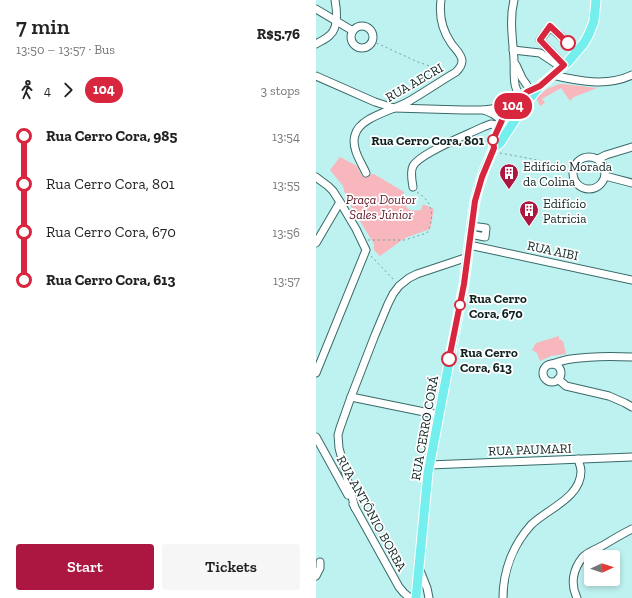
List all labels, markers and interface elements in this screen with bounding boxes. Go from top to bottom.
text: 7 min [16,13,70,40]
text: R$5.76 [257,25,300,43]
unlabelled marker [560,35,576,51]
text: 13:50 – 13:57 · Bus [16,42,115,57]
street label: RUA AECRI [383,60,446,105]
icon: walk [16,79,38,101]
icon: forward [57,79,79,101]
text: 104 [93,81,115,98]
text: 4 [44,83,51,98]
text: 3 stops [261,83,300,98]
line badge: 104 [490,93,536,119]
text: 104 [502,97,524,114]
text: Rua Cerro Cora, 985 [46,127,177,145]
text: 13:54 [272,129,300,144]
place label: Rua Cerro Cora, 801 [371,133,485,148]
marker: Rua Cerro Cora, 801 [487,134,499,146]
place label: Edifício Morada da Colina [523,159,613,189]
building icon: Edifício Morada da Colina [498,162,520,190]
text: Rua Cerro Cora, 801 [46,175,175,193]
text: 13:55 [272,177,300,192]
park label: Praça Doutor Sales Júnior [346,192,417,222]
place label: Edifício Patricia [543,196,587,226]
building icon: Edifício Patricia [518,199,540,227]
text: Rua Cerro Cora, 670 [46,223,176,241]
text: 13:56 [272,225,300,240]
street label: RUA AIBI [526,238,580,263]
text: Rua Cerro Cora, 613 [46,271,175,289]
text: 13:57 [273,273,300,288]
place label: Rua Cerro Cora, 670 [469,291,527,321]
marker: Rua Cerro Cora, 670 [454,299,466,311]
place label: Rua Cerro Cora, 613 [460,345,518,375]
marker: Rua Cerro Cora, 613 [441,351,457,367]
street label: RUA CERRO CORÁ [408,374,441,482]
street label: RUA PAUMARI [488,441,572,458]
street label: RUA ANTÔNIO BORBA [334,453,410,574]
button: Start [16,544,154,590]
button: Tickets [162,544,300,590]
north arrow [584,550,620,586]
map controls [584,550,620,586]

